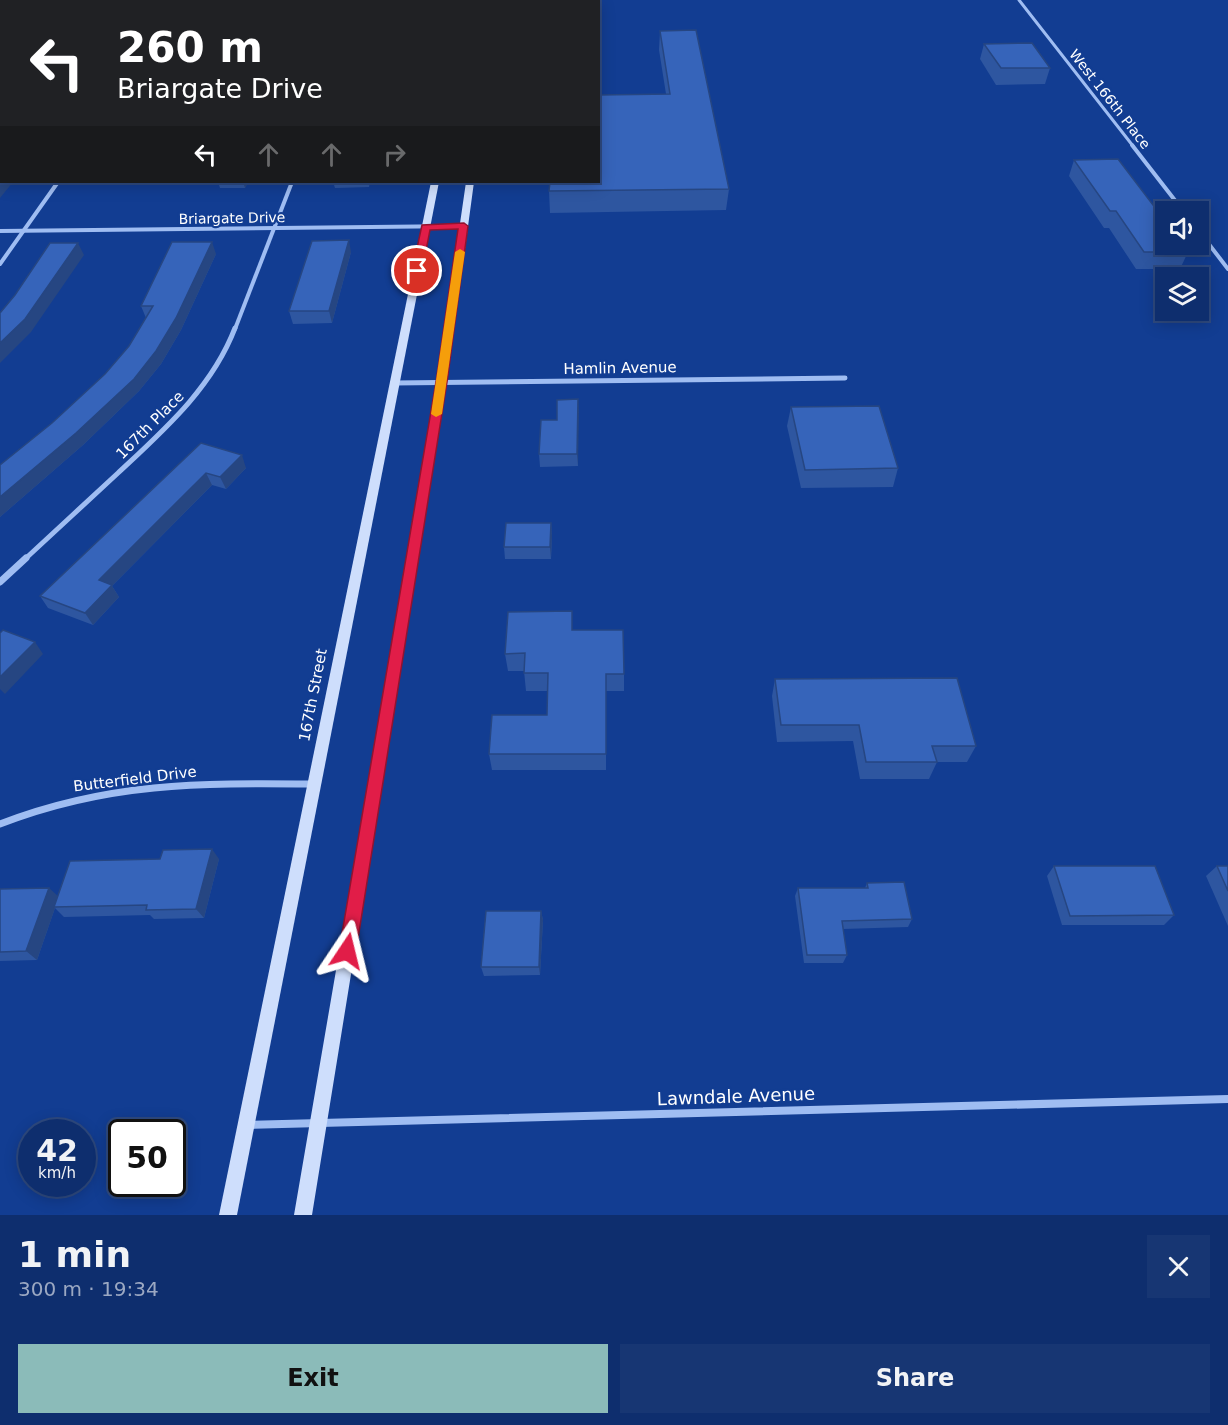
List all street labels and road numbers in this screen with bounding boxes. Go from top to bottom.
street label: West 166th Place [1066,46,1154,152]
street label: Briargate Drive [179,209,285,227]
street label: Hamlin Avenue [563,358,677,378]
street label: 167th Place [112,387,188,463]
street label: 167th Street [295,647,331,743]
street label: Butterfield Drive [72,763,198,795]
street label: Lawndale Avenue [657,1083,815,1109]

